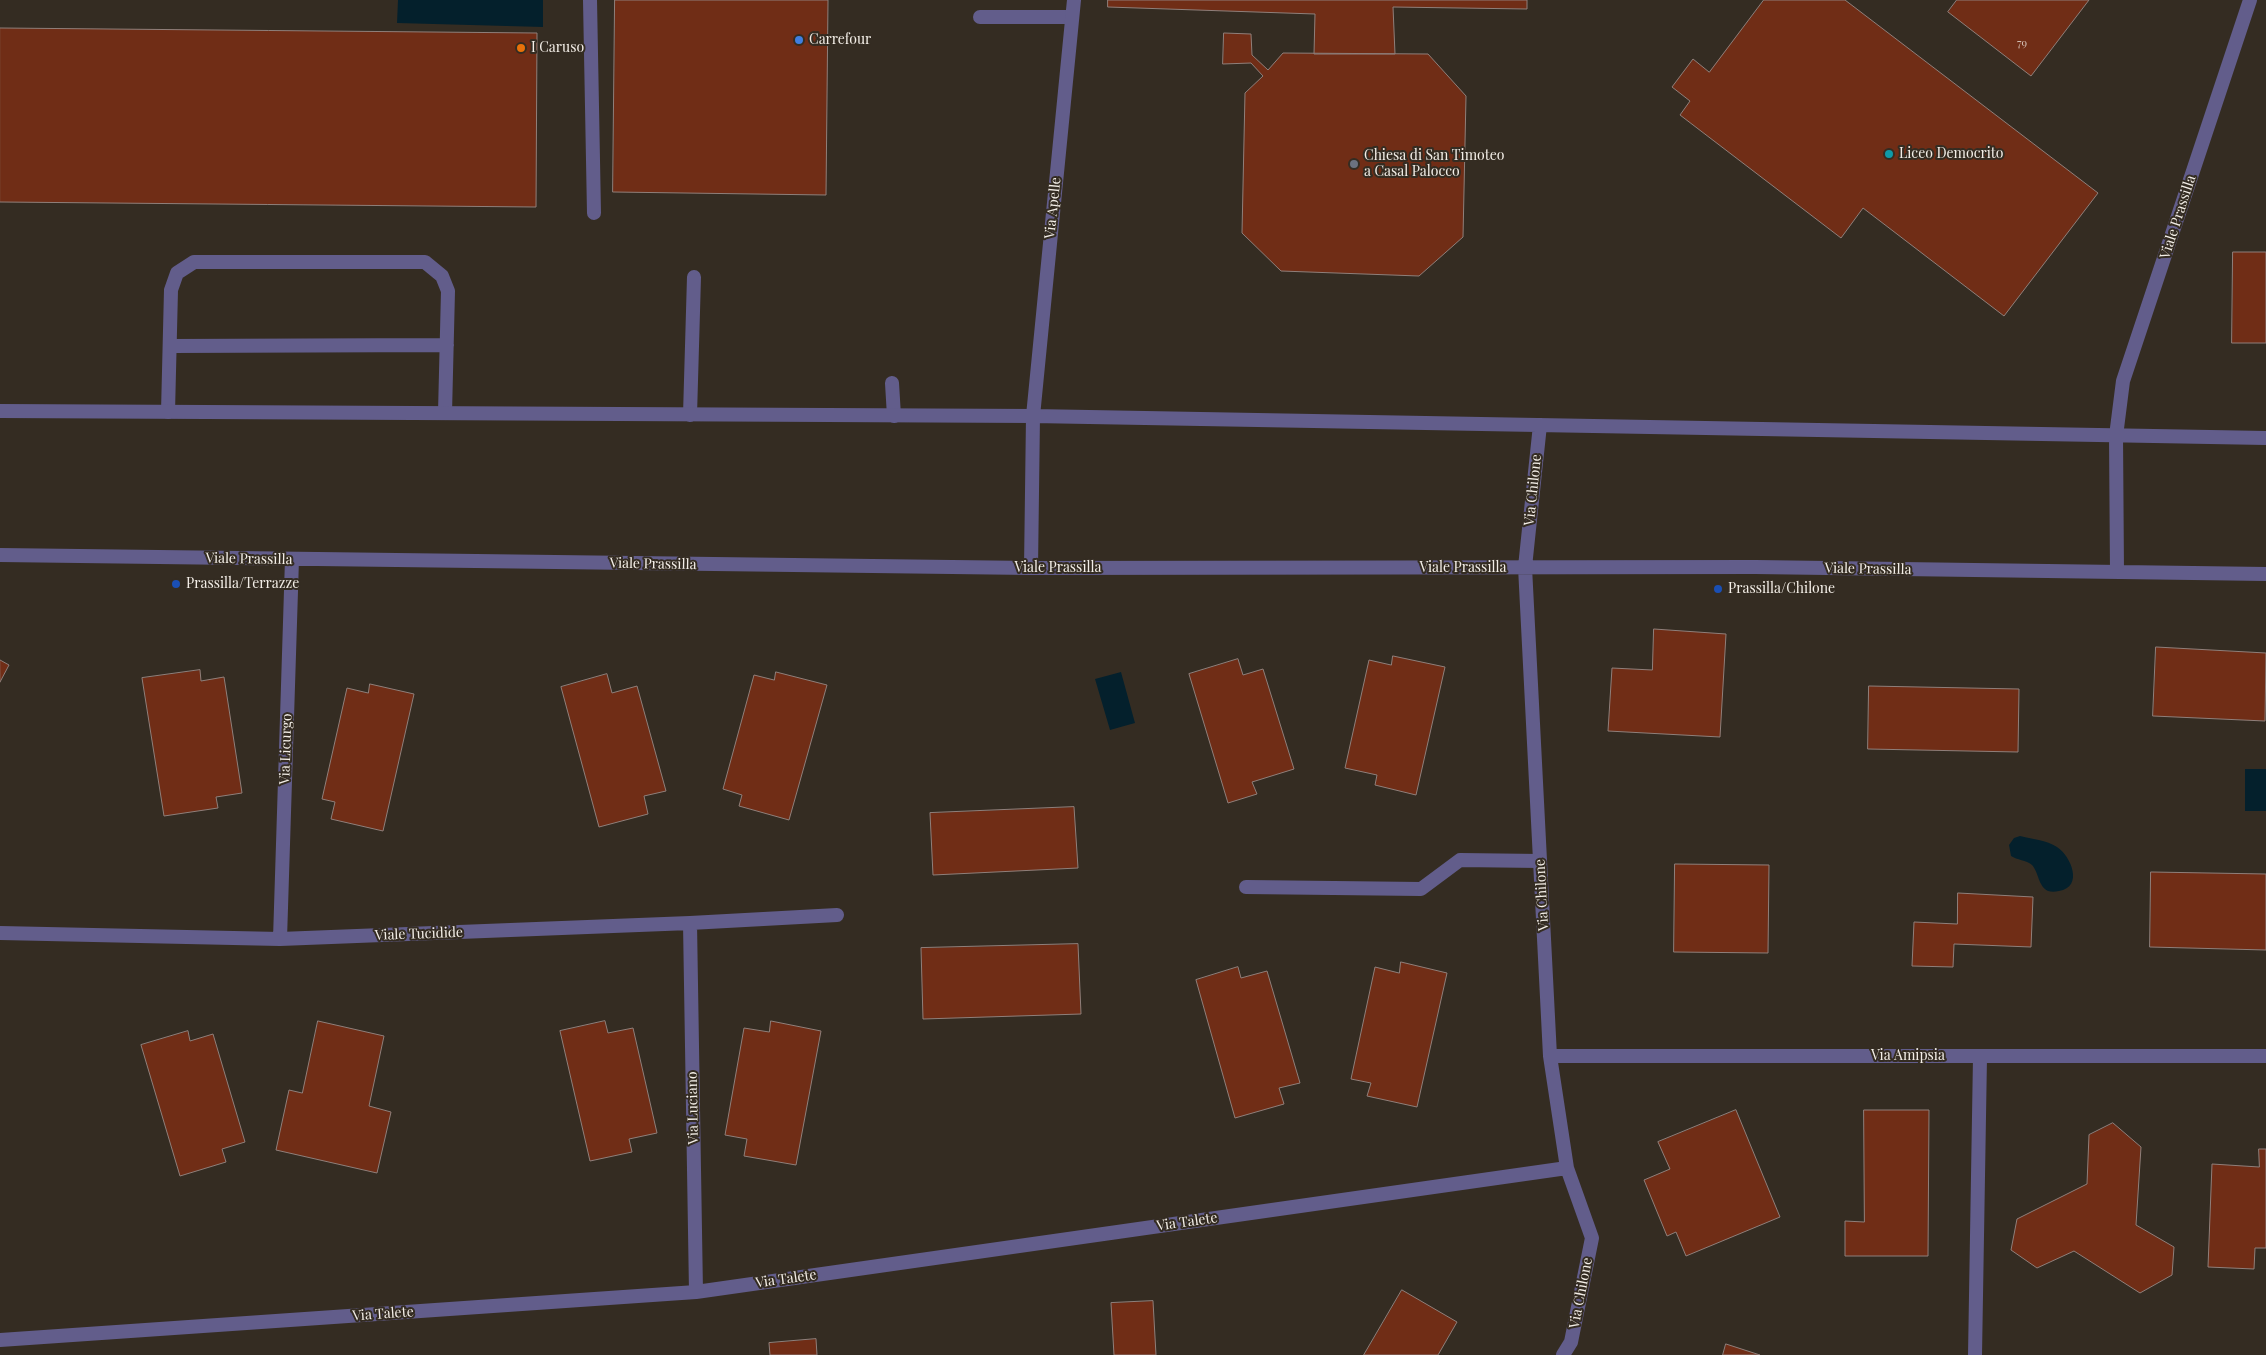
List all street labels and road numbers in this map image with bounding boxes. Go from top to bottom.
street label: Viale Prassilla [2157,173,2199,261]
street label: Via Apelle [1041,176,1065,240]
street label: Via Chilone [1521,453,1545,527]
street label: Viale Prassilla [205,550,293,568]
street label: Viale Prassilla [609,555,697,573]
street label: Viale Prassilla [1015,560,1101,576]
street label: Viale Prassilla [1420,560,1506,576]
street label: Viale Prassilla [1824,560,1912,578]
street label: Via Licurgo [276,713,296,785]
street label: Via Chilone [1532,859,1552,931]
street label: Viale Tucidide [375,924,463,944]
street label: Via Amipsia [1871,1048,1945,1064]
street label: Via Luciano [684,1071,702,1145]
street label: Via Talete [1155,1209,1219,1235]
street label: Via Chilone [1566,1256,1596,1330]
street label: Via Talete [754,1266,818,1292]
street label: Via Talete [352,1303,414,1325]

